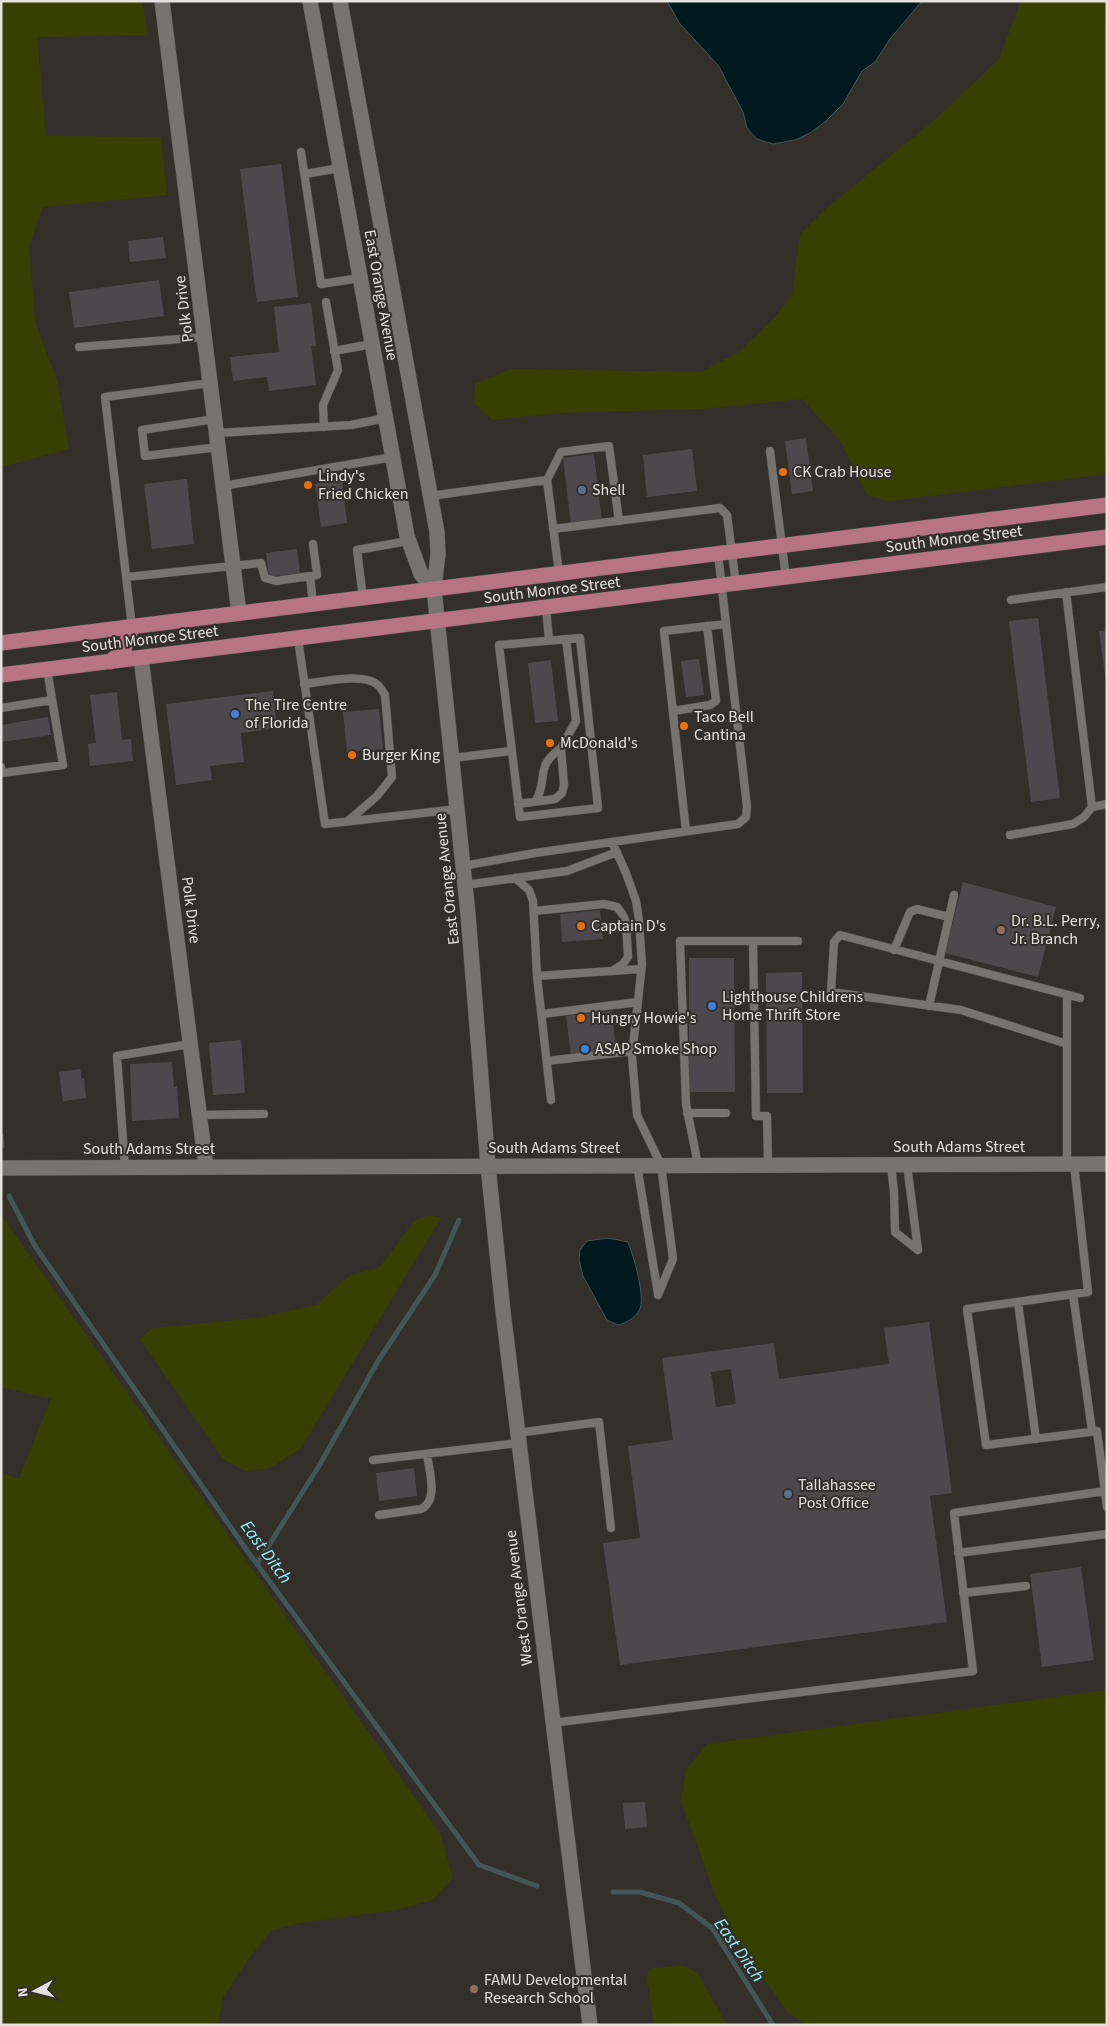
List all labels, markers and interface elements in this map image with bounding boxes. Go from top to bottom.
street label: East Orange Avenue [359,228,403,362]
street label: Polk Drive [169,274,199,344]
place label: CK Crab House [793,461,892,483]
place label: Lindy's Fried Chicken [318,465,408,505]
marker: CK Crab House [777,466,789,478]
marker: Lindy's Fried Chicken [302,479,314,491]
place label: Shell [592,479,625,501]
marker: Shell [576,484,588,496]
street label: South Monroe Street [884,520,1024,558]
street label: South Monroe Street [482,571,622,609]
street label: South Monroe Street [80,620,220,658]
place label: The Tire Centre of Florida [245,694,347,734]
place label: Taco Bell Cantina [694,706,754,746]
marker: The Tire Centre of Florida [229,708,241,720]
marker: Taco Bell Cantina [678,720,690,732]
place label: McDonald's [560,732,638,754]
marker: McDonald's [544,737,556,749]
place label: Burger King [362,744,440,766]
marker: Burger King [346,749,358,761]
street label: East Orange Avenue [429,812,465,946]
street label: Polk Drive [176,875,206,945]
place label: Dr. B.L. Perry, Jr. Branch [1011,910,1100,950]
place label: Captain D's [591,915,666,937]
marker: Captain D's [575,920,587,932]
marker: Dr. B.L. Perry, Jr. Branch [995,924,1007,936]
place label: Lighthouse Childrens Home Thrift Store [722,986,864,1026]
marker: Lighthouse Childrens Home Thrift Store [706,1000,718,1012]
place label: Hungry Howie's [591,1007,697,1029]
marker: Hungry Howie's [575,1012,587,1024]
place label: ASAP Smoke Shop [595,1038,717,1060]
marker: ASAP Smoke Shop [579,1043,591,1055]
street label: South Adams Street [893,1136,1026,1158]
street label: South Adams Street [488,1137,621,1159]
street label: South Adams Street [83,1138,216,1160]
place label: Tallahassee Post Office [798,1474,876,1514]
marker: Tallahassee Post Office [782,1488,794,1500]
water label: East Ditch [234,1515,298,1589]
street label: West Orange Avenue [500,1529,538,1667]
water label: East Ditch [708,1913,770,1987]
north arrow [10,1966,60,2016]
place label: FAMU Developmental Research School [484,1969,627,2009]
marker: FAMU Developmental Research School [468,1983,480,1995]
text: N [13,1987,34,1998]

